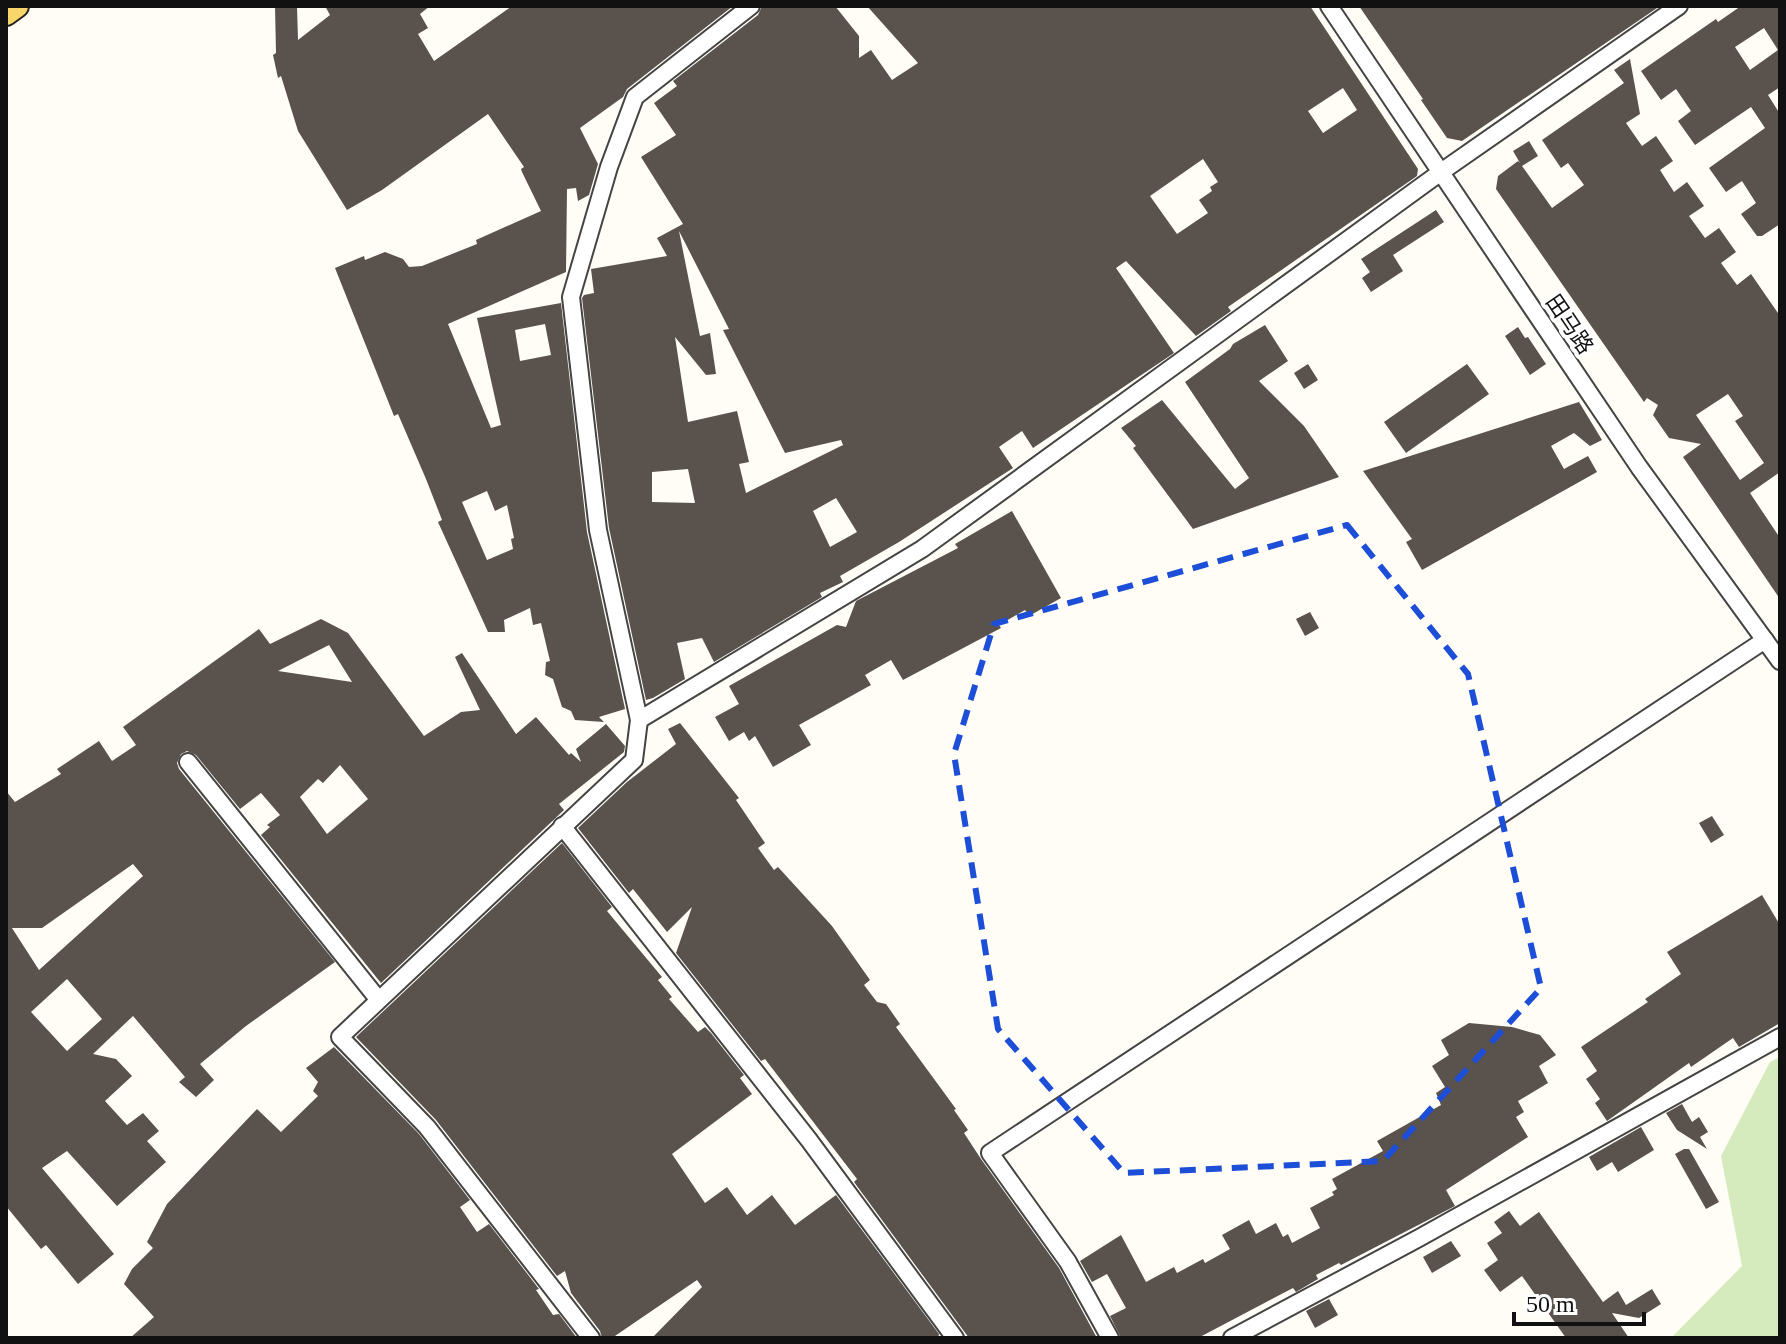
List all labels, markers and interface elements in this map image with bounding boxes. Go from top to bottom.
street label: 田马路 [1541,290,1598,359]
scale bar [1514,1276,1644,1326]
text: 50 m [1526,1291,1575,1317]

